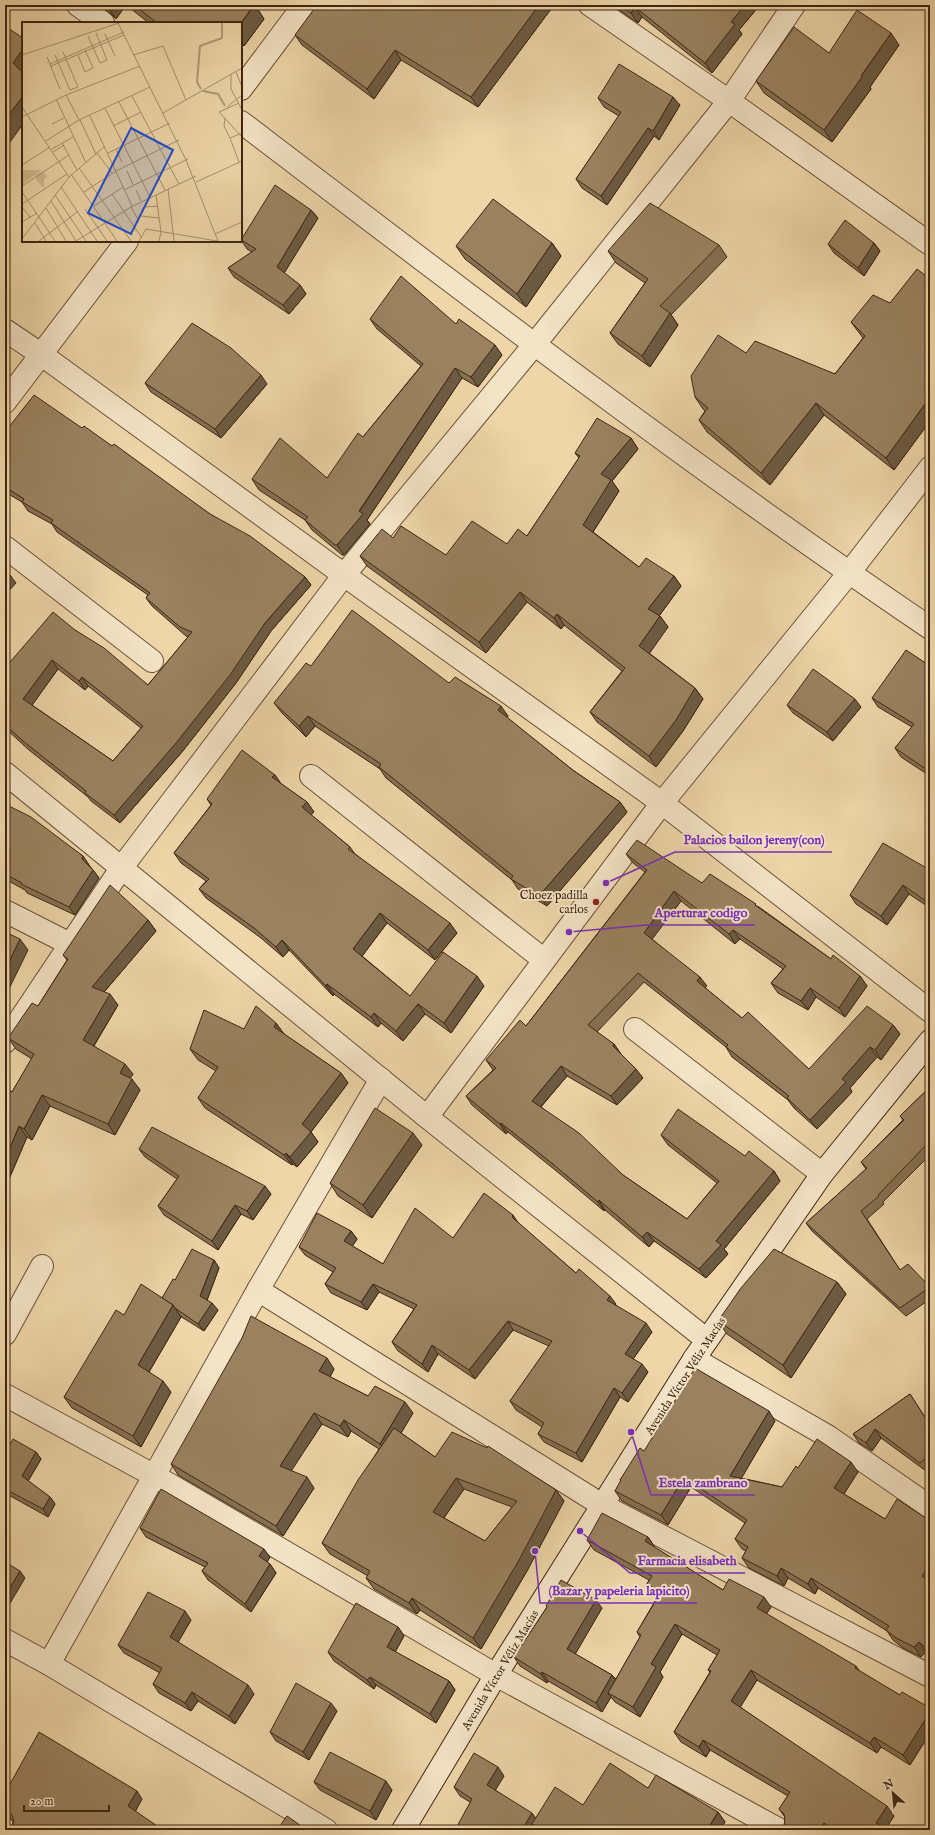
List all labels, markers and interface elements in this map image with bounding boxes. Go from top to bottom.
inset map [22,22,242,242]
callout: Palacios bailon jereny(con) [675,827,832,852]
text: Palacios bailon jereny(con) [683,832,825,849]
place label: Choez padilla carlos [520,888,589,917]
marker: Choez padilla carlos [591,897,601,907]
callout: Aperturar codigo [646,900,755,925]
text: Aperturar codigo [654,905,747,922]
street label: Avenida Víctor Véliz Macías [641,1315,729,1439]
callout: Estela zambrano [651,1470,755,1495]
text: Estela zambrano [659,1475,747,1492]
callout: Farmacia elisabeth [630,1548,745,1573]
text: Farmacia elisabeth [637,1553,738,1570]
callout: (Bazar y papeleria lapicito) [540,1578,697,1603]
text: (Bazar y papeleria lapicito) [548,1583,690,1600]
street label: Avenida Víctor Véliz Macías [458,1607,542,1734]
north arrow [873,1773,913,1813]
text: N [881,1776,897,1794]
scale bar [24,1787,109,1813]
text: 20 m [30,1794,53,1809]

